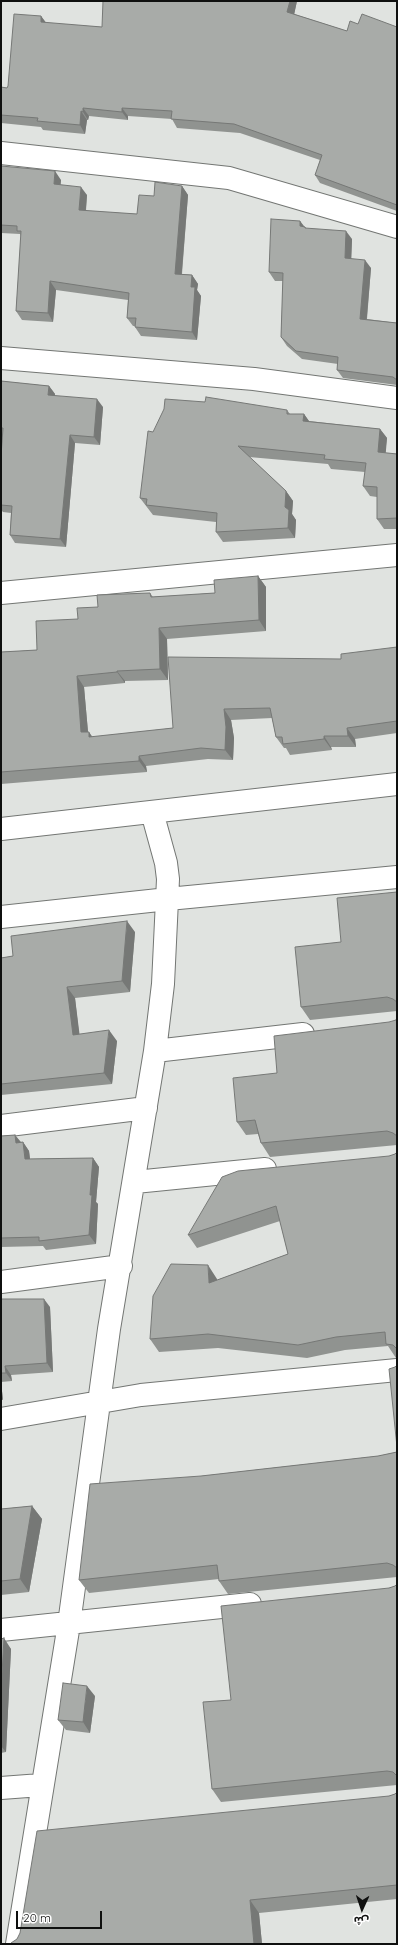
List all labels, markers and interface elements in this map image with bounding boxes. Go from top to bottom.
north arrow [342,1889,382,1929]
scale bar [18,1903,104,1929]
text: 20 m [23,1910,51,1925]
text: ش [353,1914,369,1928]

